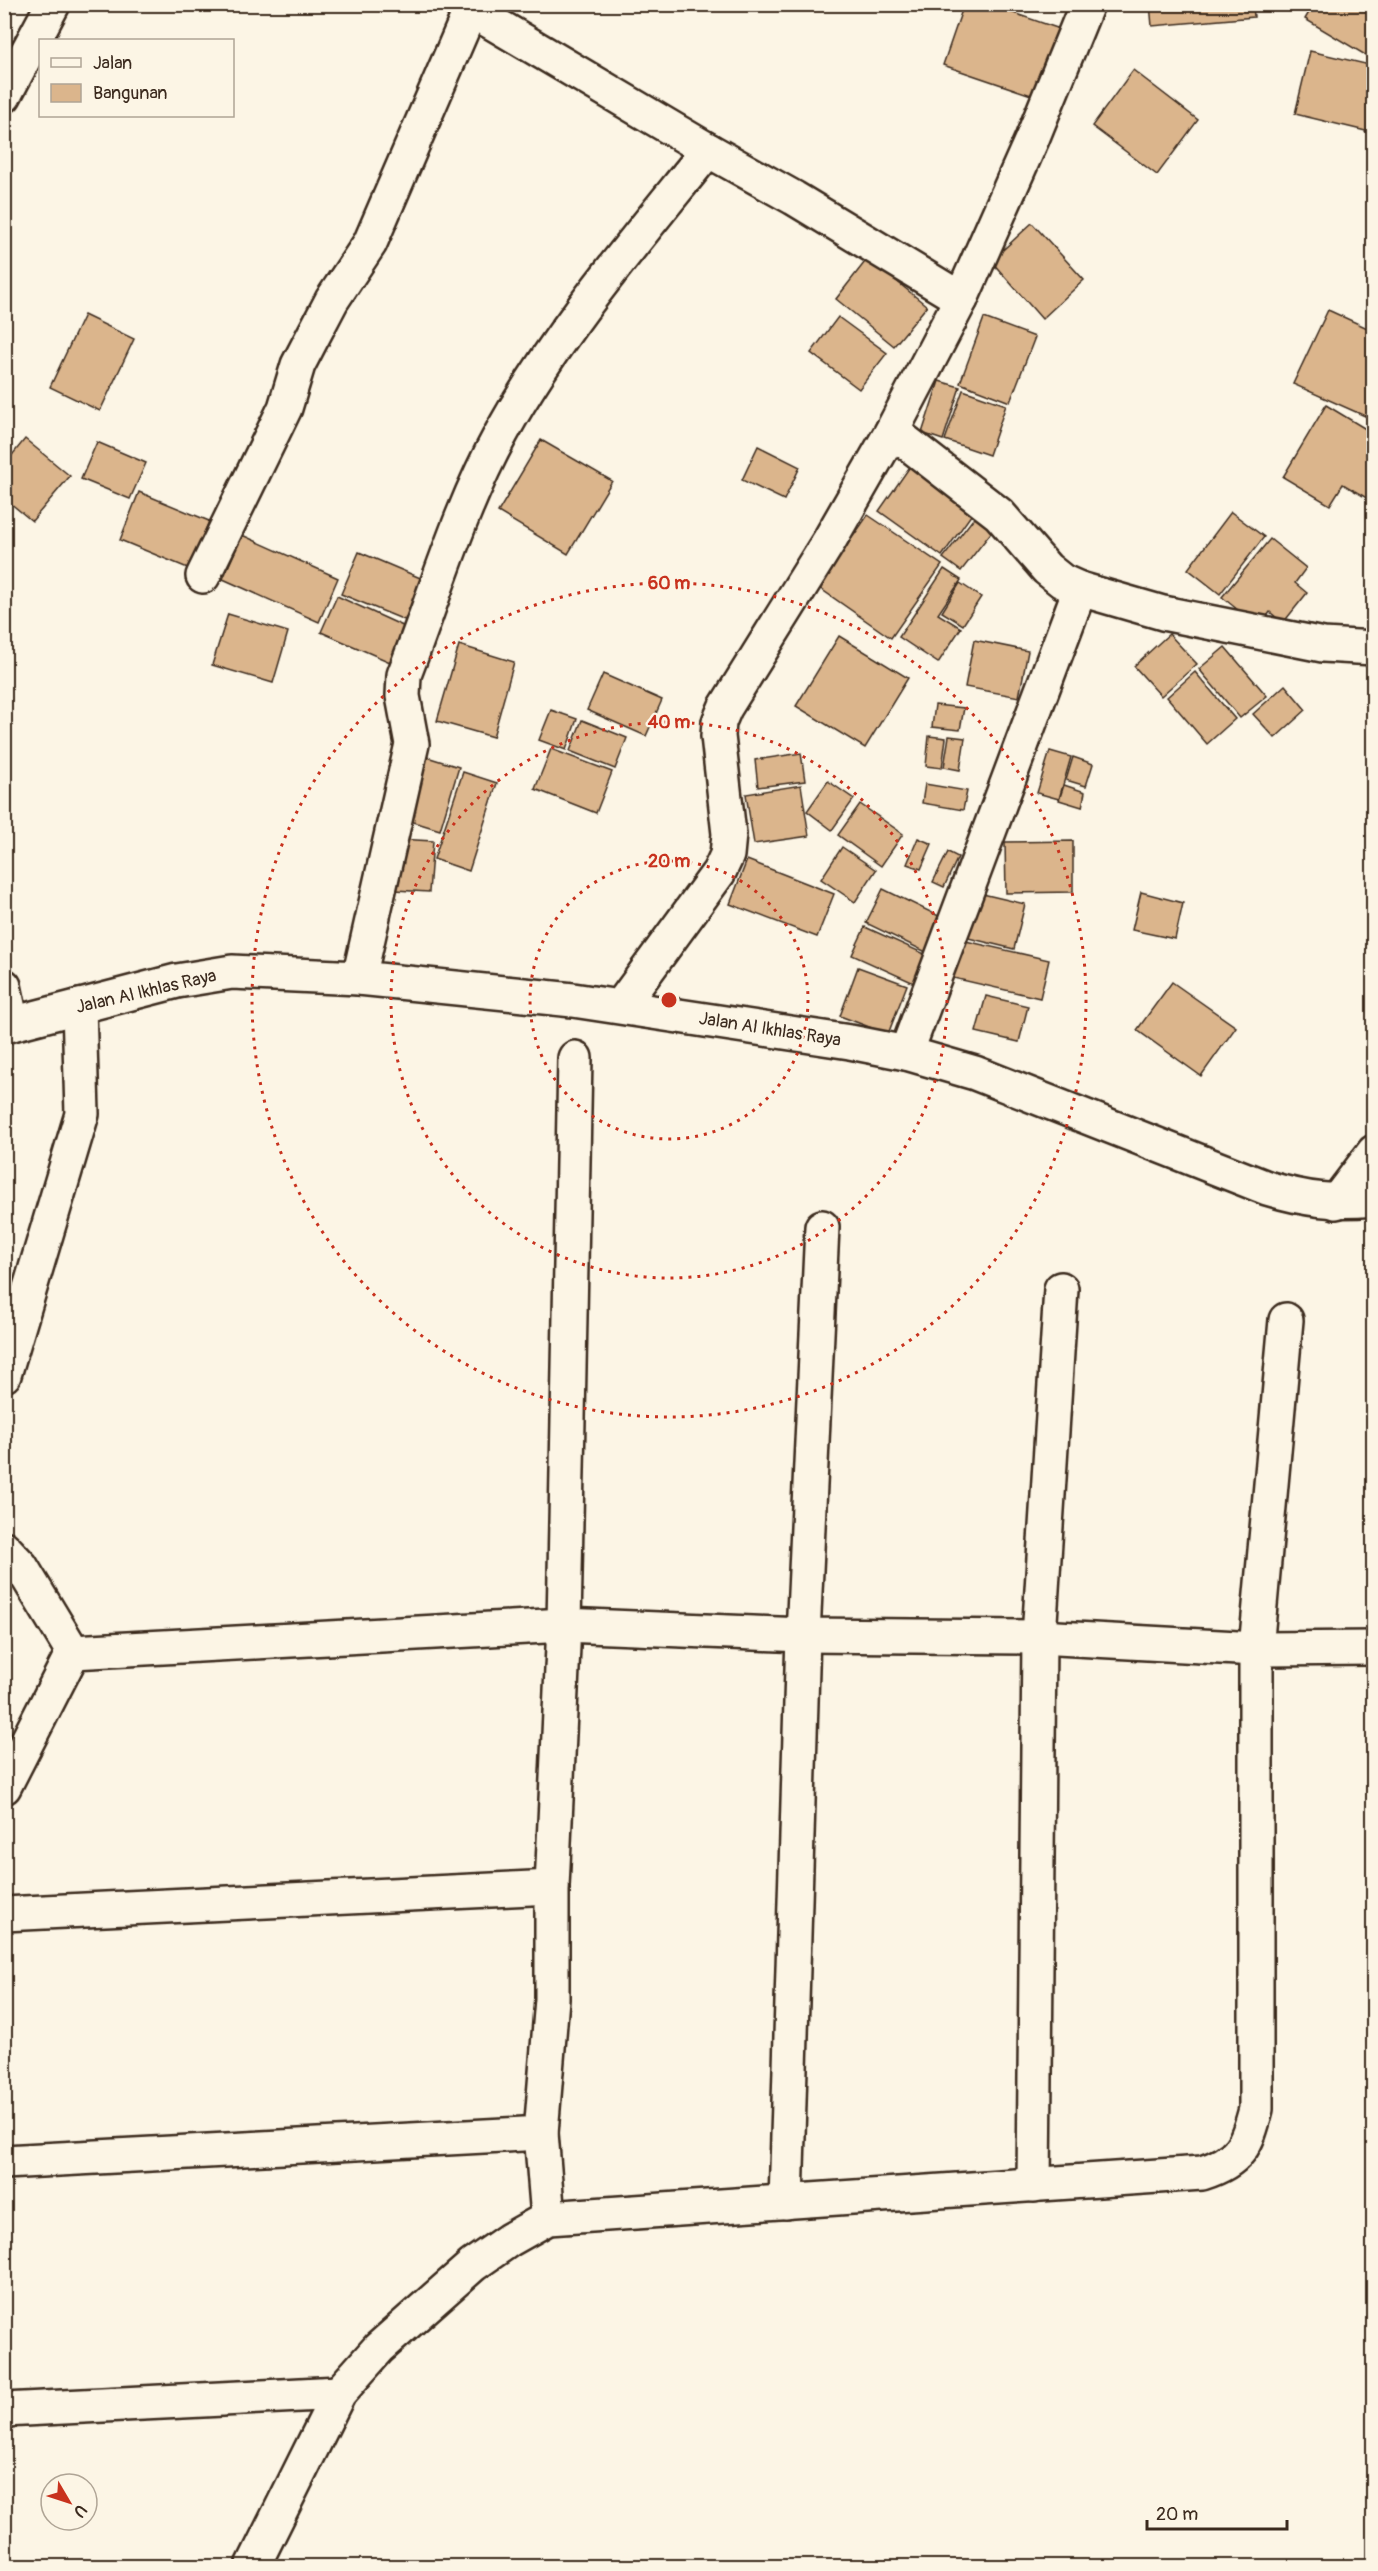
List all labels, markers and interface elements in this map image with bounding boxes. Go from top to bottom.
legend [39,39,234,117]
text: Jalan [93,52,132,75]
text: Bangunan [93,82,168,105]
text: 60 m [648,572,690,595]
text: 40 m [648,711,690,734]
text: 20 m [648,850,690,873]
street label: Jalan Al Ikhlas Raya [74,964,219,1019]
centre of rings [659,990,679,1010]
street label: Jalan Al Ikhlas Raya [697,1007,843,1052]
north arrow [39,2472,99,2532]
scale bar [1147,2493,1286,2531]
text: U [69,2500,91,2522]
text: 20 m [1156,2503,1198,2526]

